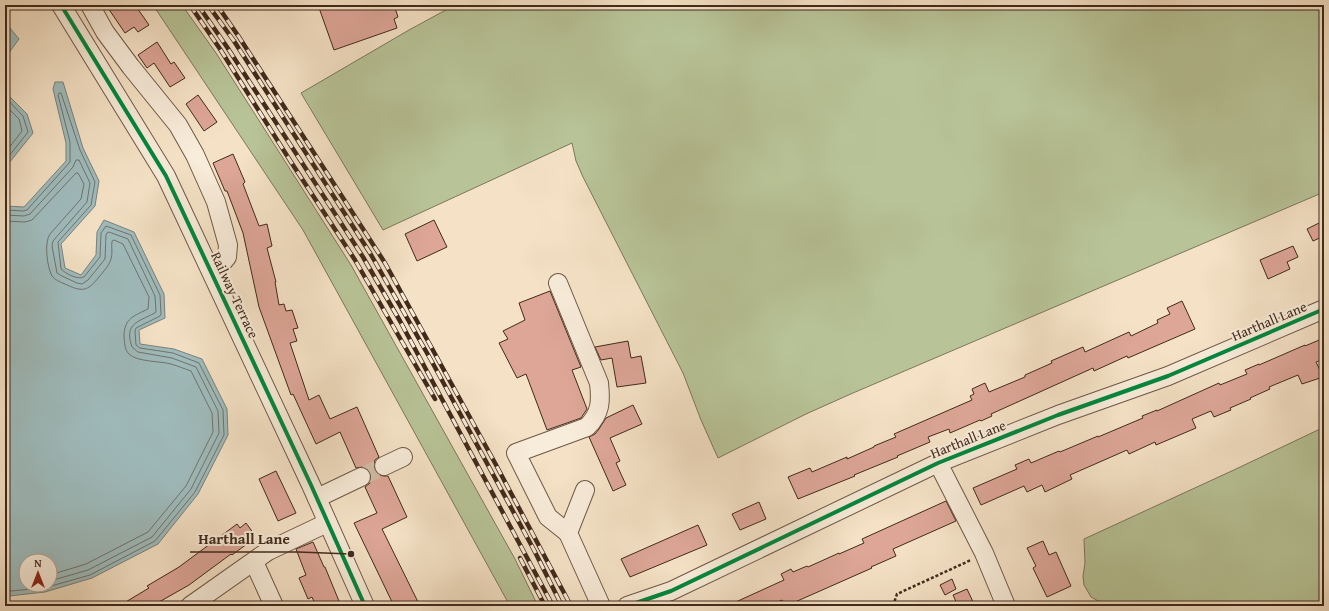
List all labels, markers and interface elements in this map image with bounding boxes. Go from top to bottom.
street label: Railway Terrace [206,248,264,342]
street label: Harthall Lane [1228,296,1310,346]
street label: Harthall Lane [927,415,1009,463]
callout: Harthall Lane [190,525,298,552]
text: Harthall Lane [198,528,290,549]
north arrow [18,553,58,593]
text: N [34,555,42,571]

